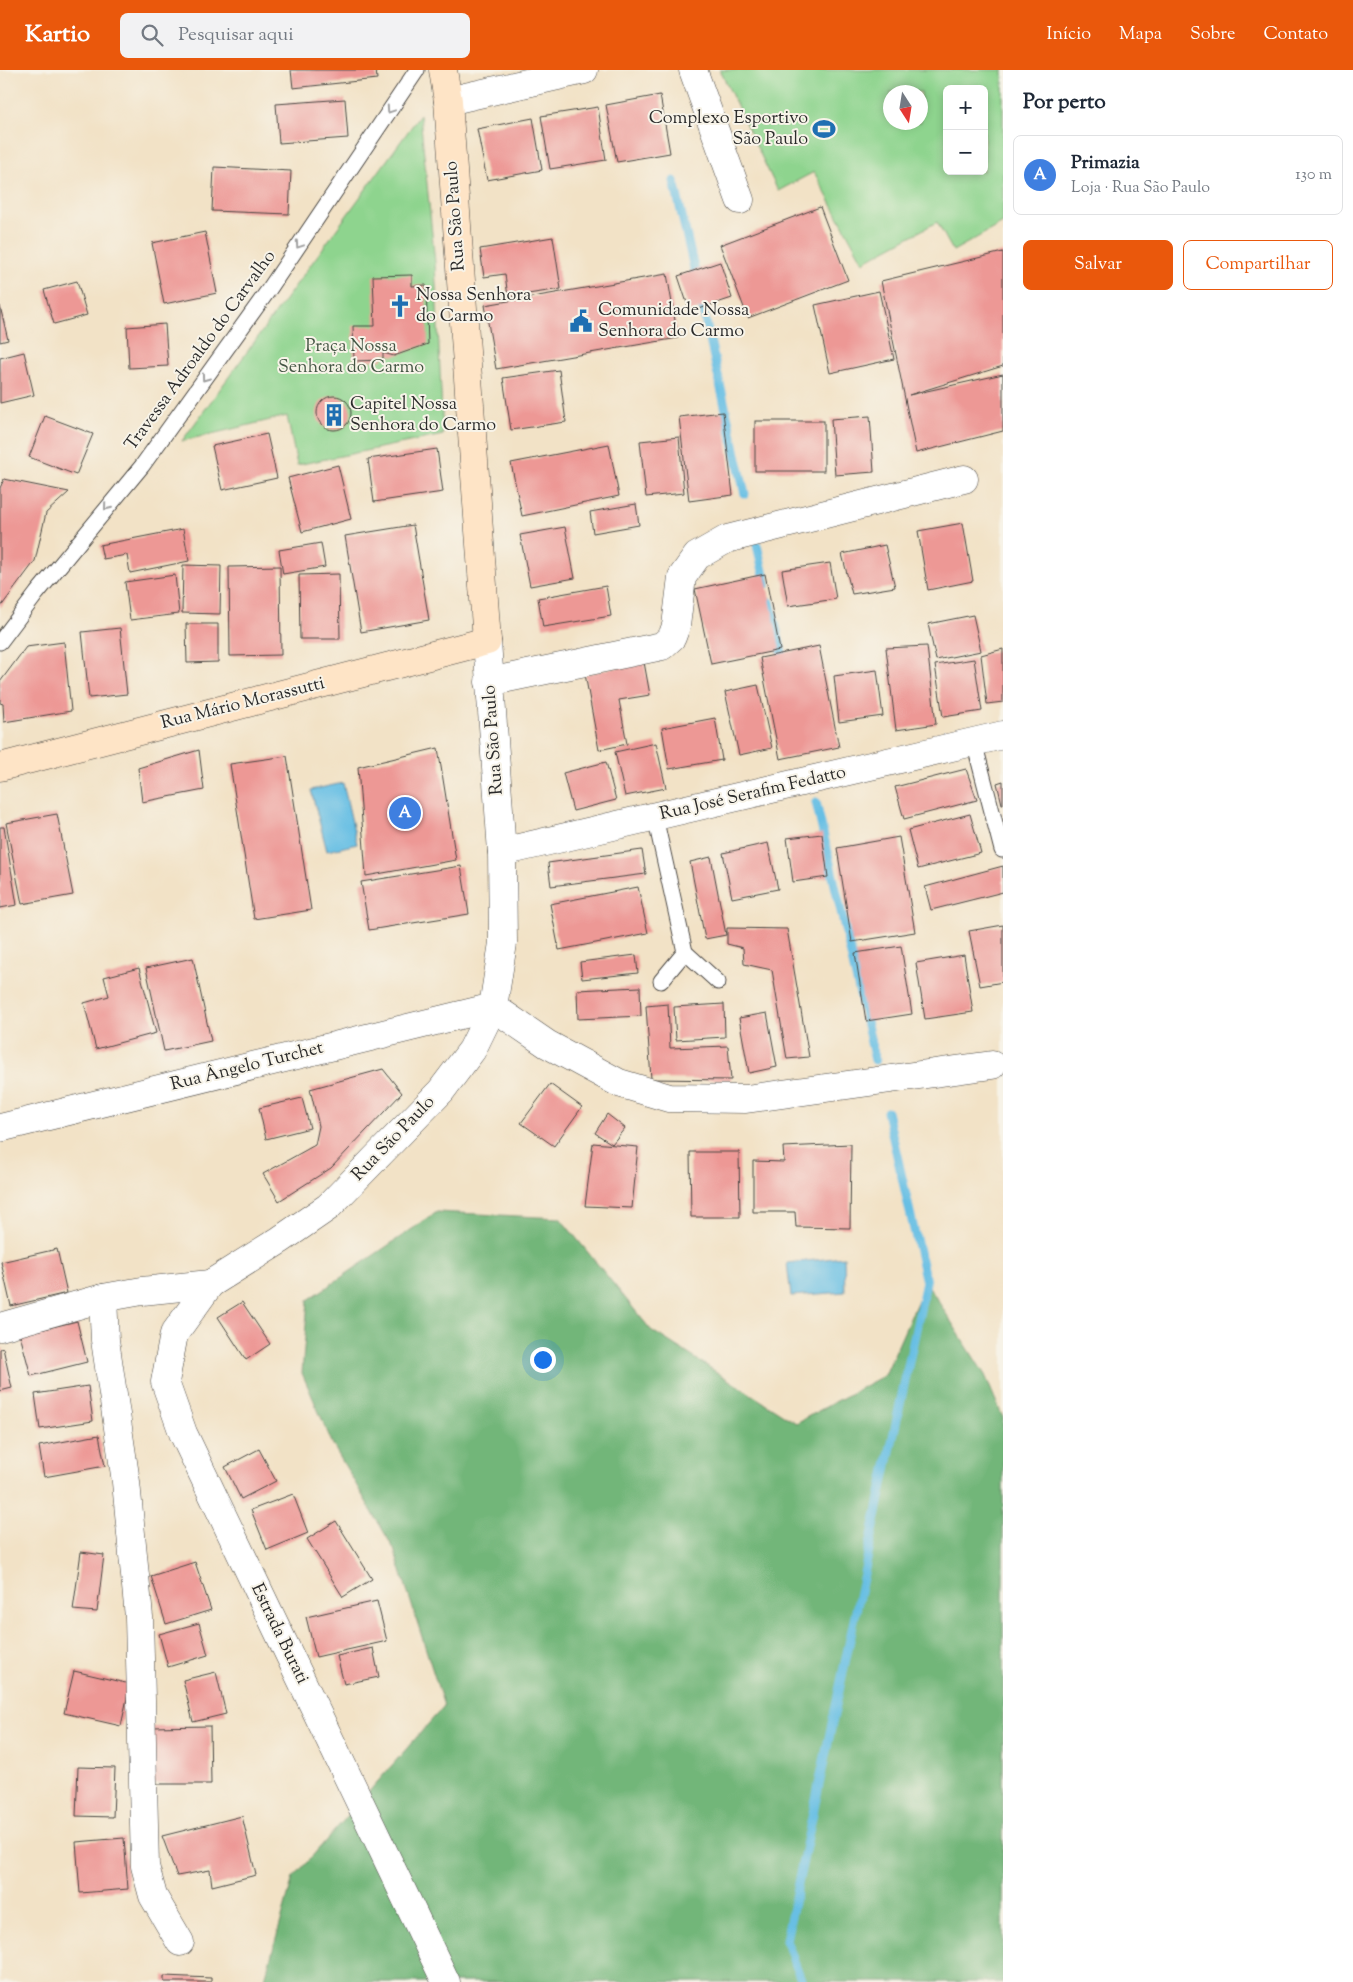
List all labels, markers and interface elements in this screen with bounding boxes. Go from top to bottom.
search box [120,13,470,58]
text: Kartio [25,18,90,52]
icon: search [138,21,166,49]
text: Pesquisar aqui [178,22,294,49]
text: Início [1046,22,1091,48]
text: Mapa [1119,22,1162,48]
text: Sobre [1190,22,1235,48]
text: Contato [1263,22,1328,48]
north arrow [883,85,928,130]
map controls [943,85,988,175]
button: + [943,85,988,130]
text: Por perto [1023,88,1106,118]
one-way arrow [387,105,396,114]
place label: Complexo Esportivo São Paulo [649,106,808,153]
sports icon: Complexo Esportivo São Paulo [811,116,837,142]
button: − [943,130,988,175]
text: Primazia [1071,150,1140,177]
street label: Rua São Paulo [439,160,473,272]
text: A [1034,164,1047,187]
text: 130 m [1295,164,1332,187]
text: Loja · Rua São Paulo [1071,177,1210,200]
one-way arrow [296,240,306,249]
button: Salvar [1023,240,1173,290]
button: Compartilhar [1183,240,1333,290]
street label: Travessa Adroaldo do Carvalho [119,245,283,457]
place label: Nossa Senhora do Carmo [416,283,531,330]
church icon: Nossa Senhora do Carmo [387,293,413,319]
place label: Comunidade Nossa Senhora do Carmo [598,298,749,345]
public building icon: Comunidade Nossa Senhora do Carmo [568,308,594,334]
park label: Praça Nossa Senhora do Carmo [278,334,424,381]
one-way arrow [203,372,211,381]
place label: Capitel Nossa Senhora do Carmo [350,392,496,439]
building icon: Capitel Nossa Senhora do Carmo [321,402,347,428]
one-way arrow [104,502,113,511]
street label: Rua Mário Morassutti [158,671,328,737]
street label: Rua São Paulo [477,684,511,796]
street label: Rua José Serafim Fedatto [657,760,849,828]
pin: A [389,794,421,832]
street label: Rua Ângelo Turchet [168,1034,326,1099]
street label: Rua São Paulo [346,1090,442,1188]
your location [530,1347,556,1373]
street label: Estrada Burati [243,1579,315,1689]

